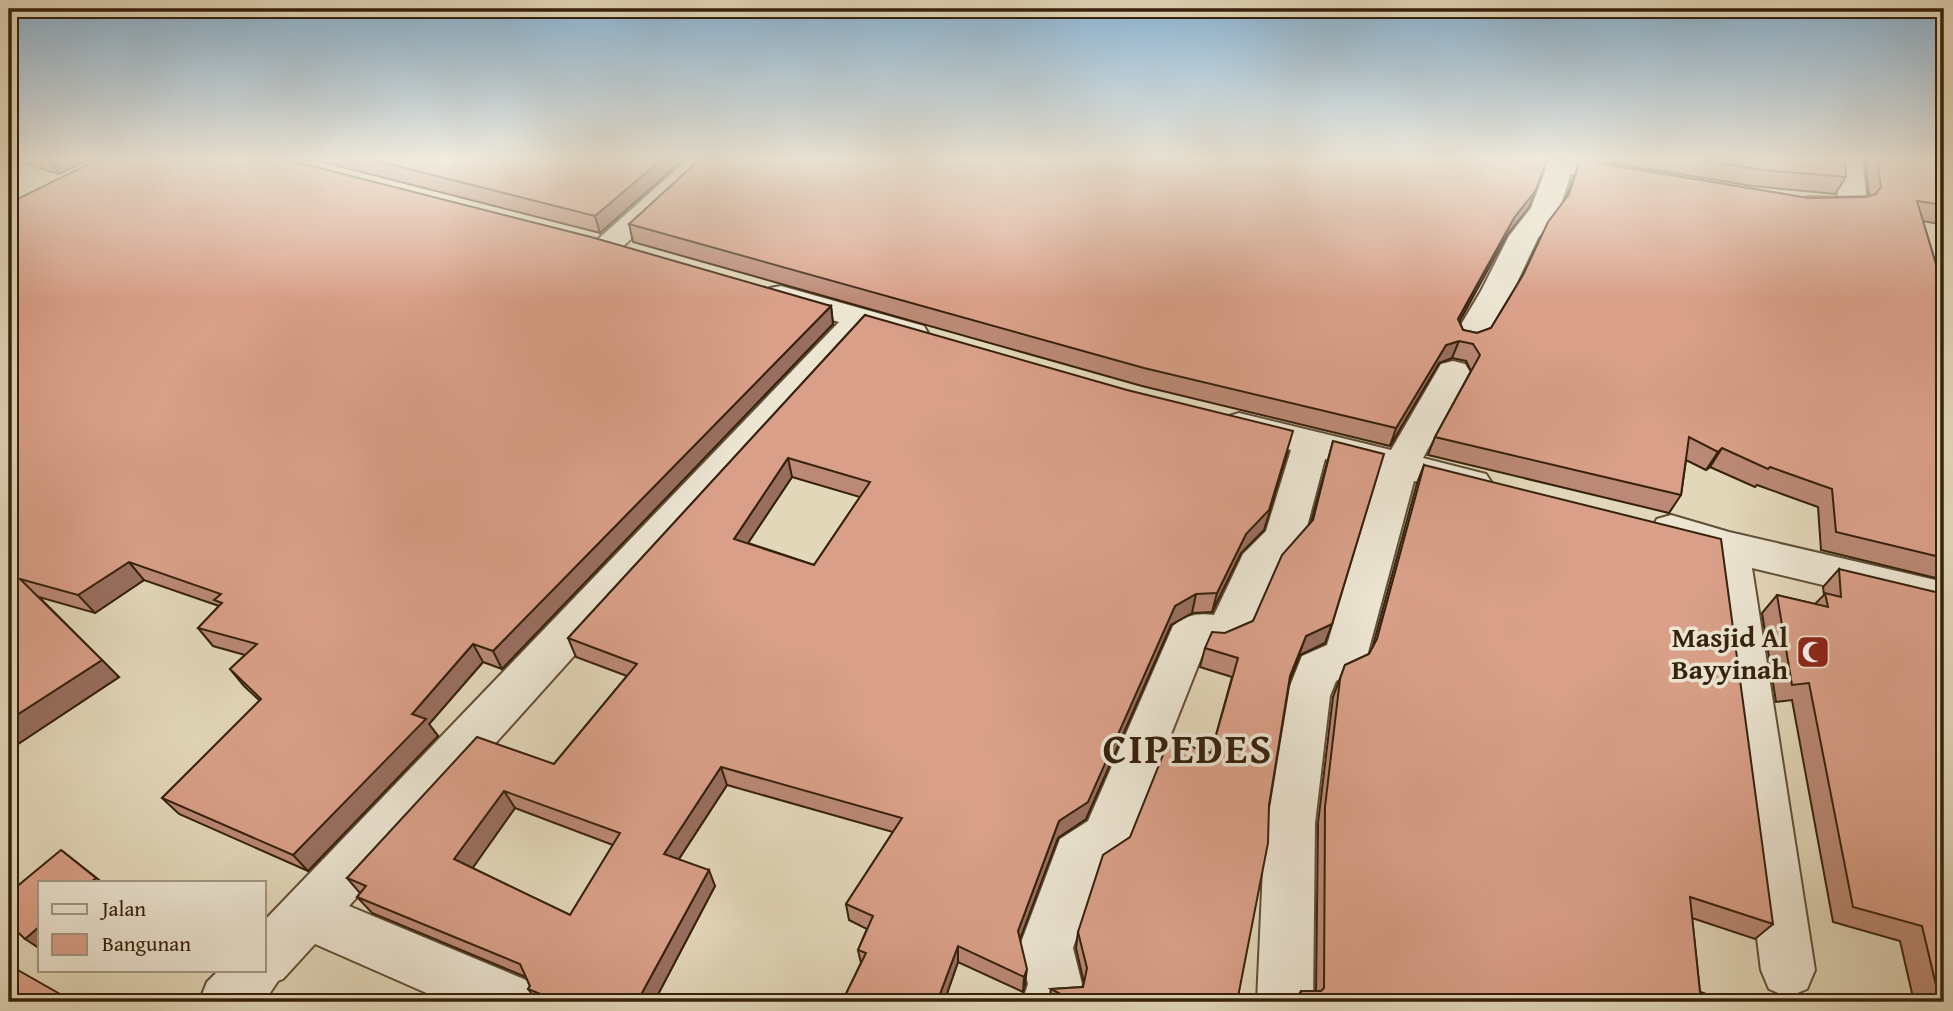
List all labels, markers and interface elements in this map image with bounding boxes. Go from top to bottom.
place label: Masjid Al Bayyinah [1672,616,1788,689]
mosque icon: Masjid Al Bayyinah [1794,633,1832,671]
district label: CIPEDES [1103,717,1273,778]
legend [38,881,266,972]
text: Jalan [99,893,146,924]
text: Bangunan [102,928,191,959]

